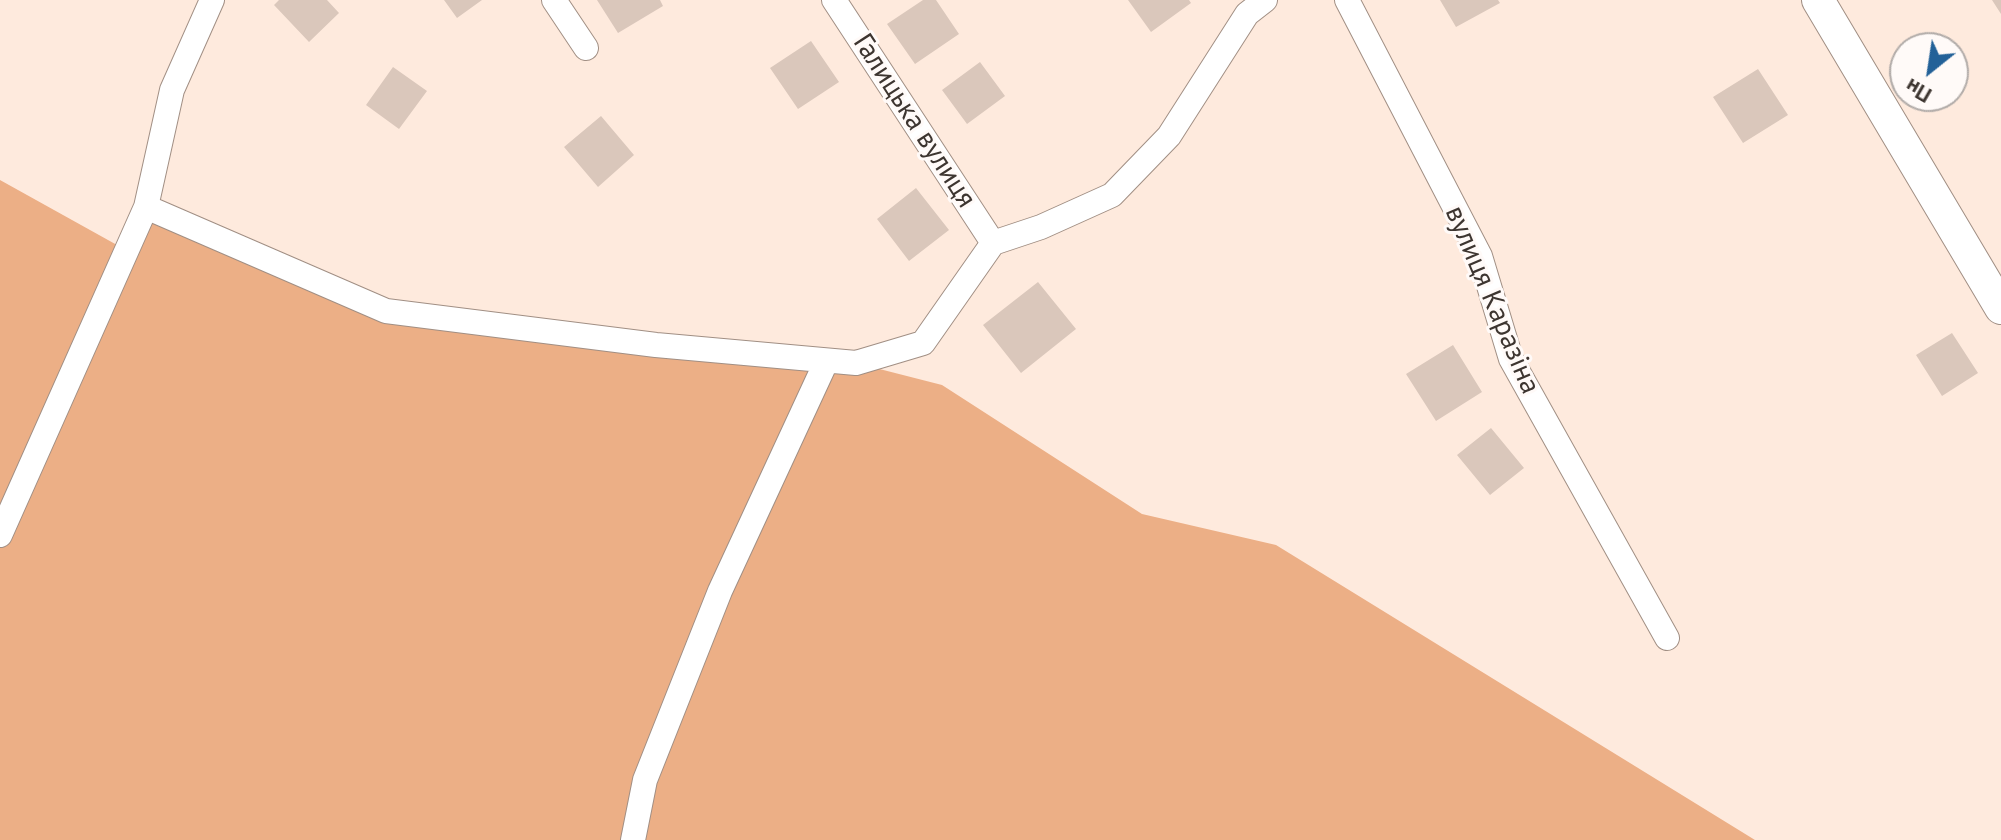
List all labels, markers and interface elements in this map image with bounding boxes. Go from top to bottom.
street label: Галицька вулиця [845,28,983,214]
north arrow [1889,32,1969,112]
text: Пн [1900,72,1936,110]
street label: вулиця Каразіна [1437,201,1547,399]

